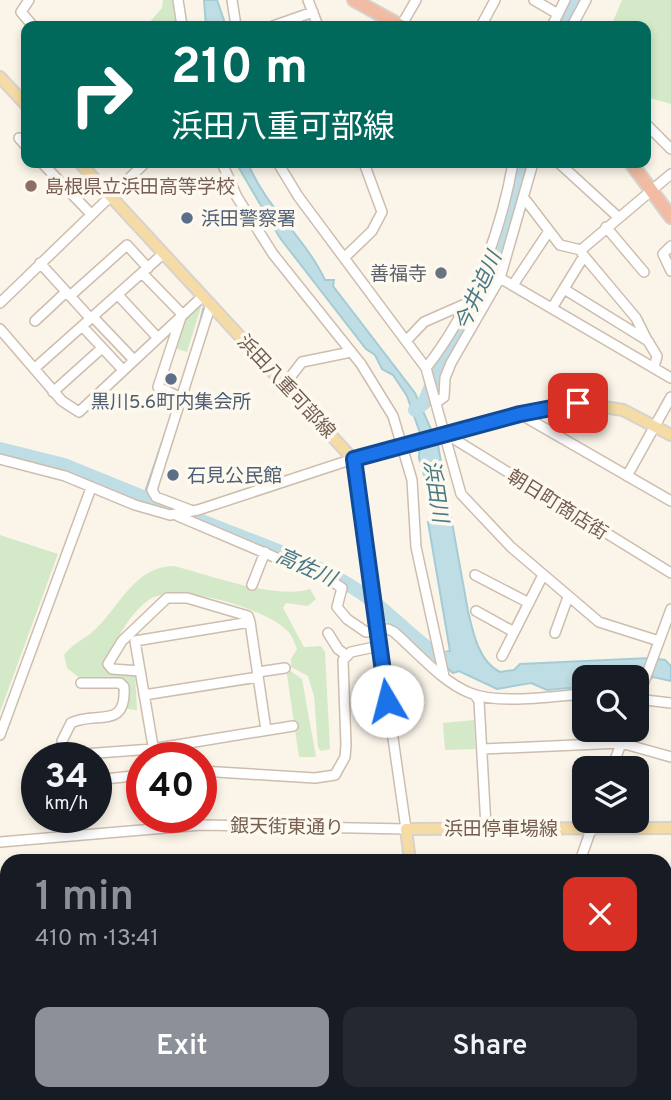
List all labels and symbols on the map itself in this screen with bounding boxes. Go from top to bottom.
place label: 島根県立浜田高等学校 [45,176,235,200]
marker: 島根県立浜田高等学校 [23,178,39,194]
place label: 浜田警察署 [201,208,296,232]
marker: 浜田警察署 [179,210,195,226]
water label: 今井迫川 [450,246,510,335]
place label: 善福寺 [370,263,427,287]
marker: 善福寺 [433,265,449,281]
street label: 浜田八重可部線 [231,331,340,444]
marker: 黒川5.6町内集会所 [163,371,179,387]
pin [548,373,608,433]
place label: 黒川5.6町内集会所 [91,391,251,415]
water label: 浜田川 [416,458,453,526]
place label: 石見公民館 [187,465,282,489]
street label: 朝日町商店街 [502,465,612,546]
marker: 石見公民館 [165,467,181,483]
water label: 高佐川 [271,543,341,594]
position arrow [350,664,424,738]
speed limit sign: 40 [126,742,217,833]
street label: 銀天街東通り [230,815,344,841]
street label: 浜田停車場線 [444,818,558,842]

